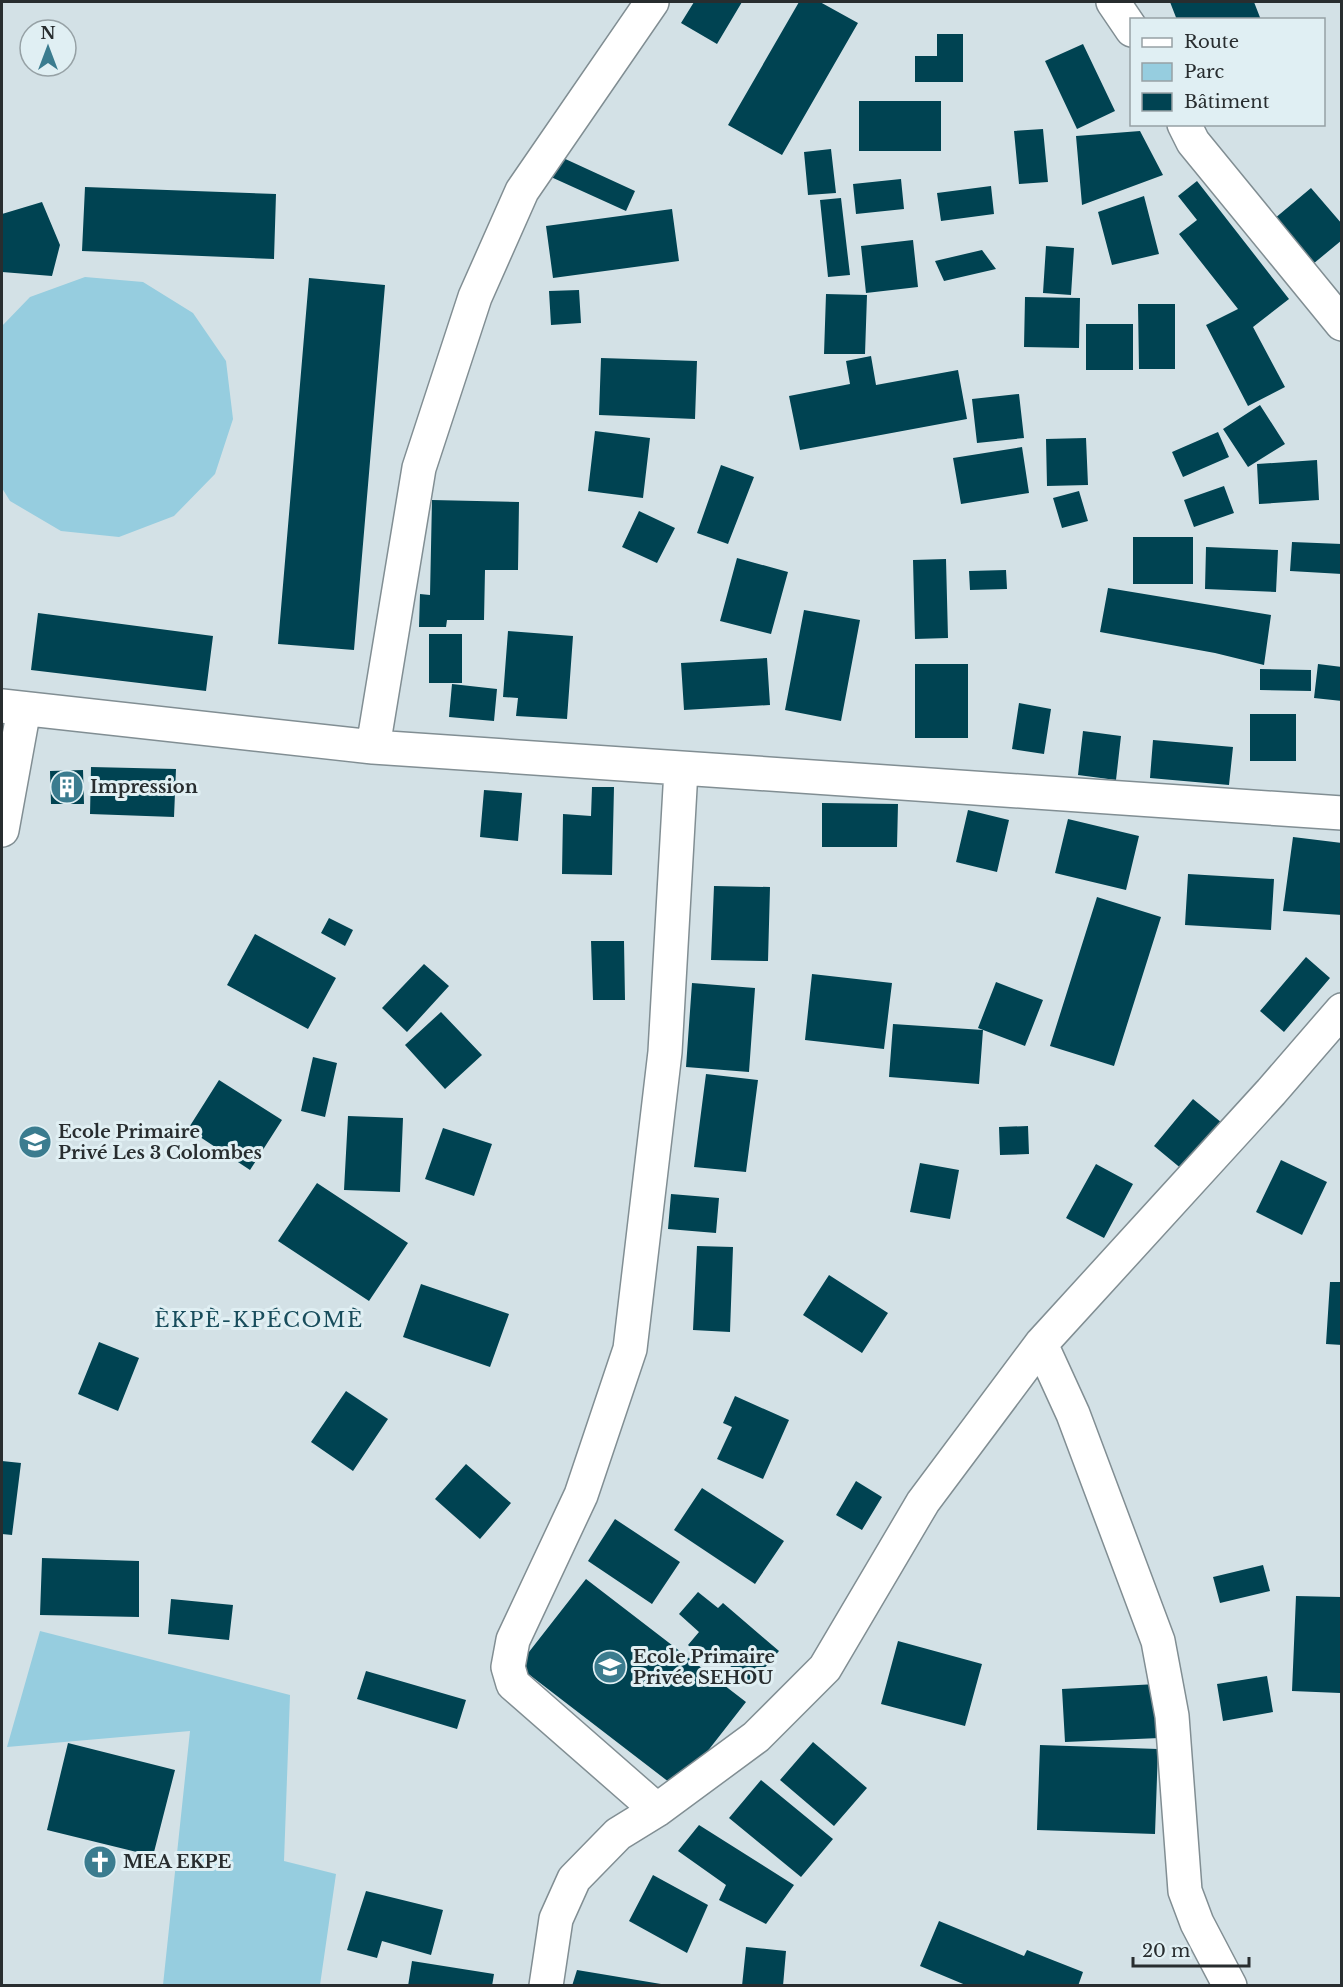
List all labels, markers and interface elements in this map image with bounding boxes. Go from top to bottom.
north arrow [18,18,78,78]
legend [1130,18,1325,126]
text: N [40,23,56,43]
text: Route [1184,31,1239,53]
text: Parc [1184,61,1225,83]
text: Bâtiment [1184,91,1270,113]
building icon: Impression [49,769,85,805]
place label: Impression [90,776,198,798]
place label: Ecole Primaire Privé Les 3 Colombes [58,1121,262,1164]
school or university icon: Ecole Primaire Privé Les 3 Colombes [17,1124,53,1160]
district label: ÈKPÈ-KPÉCOMÈ [154,1307,364,1333]
place label: Ecole Primaire Privée SEHOU [633,1646,775,1689]
school or university icon: Ecole Primaire Privée SEHOU [592,1649,628,1685]
church icon: MEA EKPE [82,1844,118,1880]
place label: MEA EKPE [123,1851,231,1873]
scale bar [1133,1930,1248,1968]
text: 20 m [1142,1940,1190,1962]

